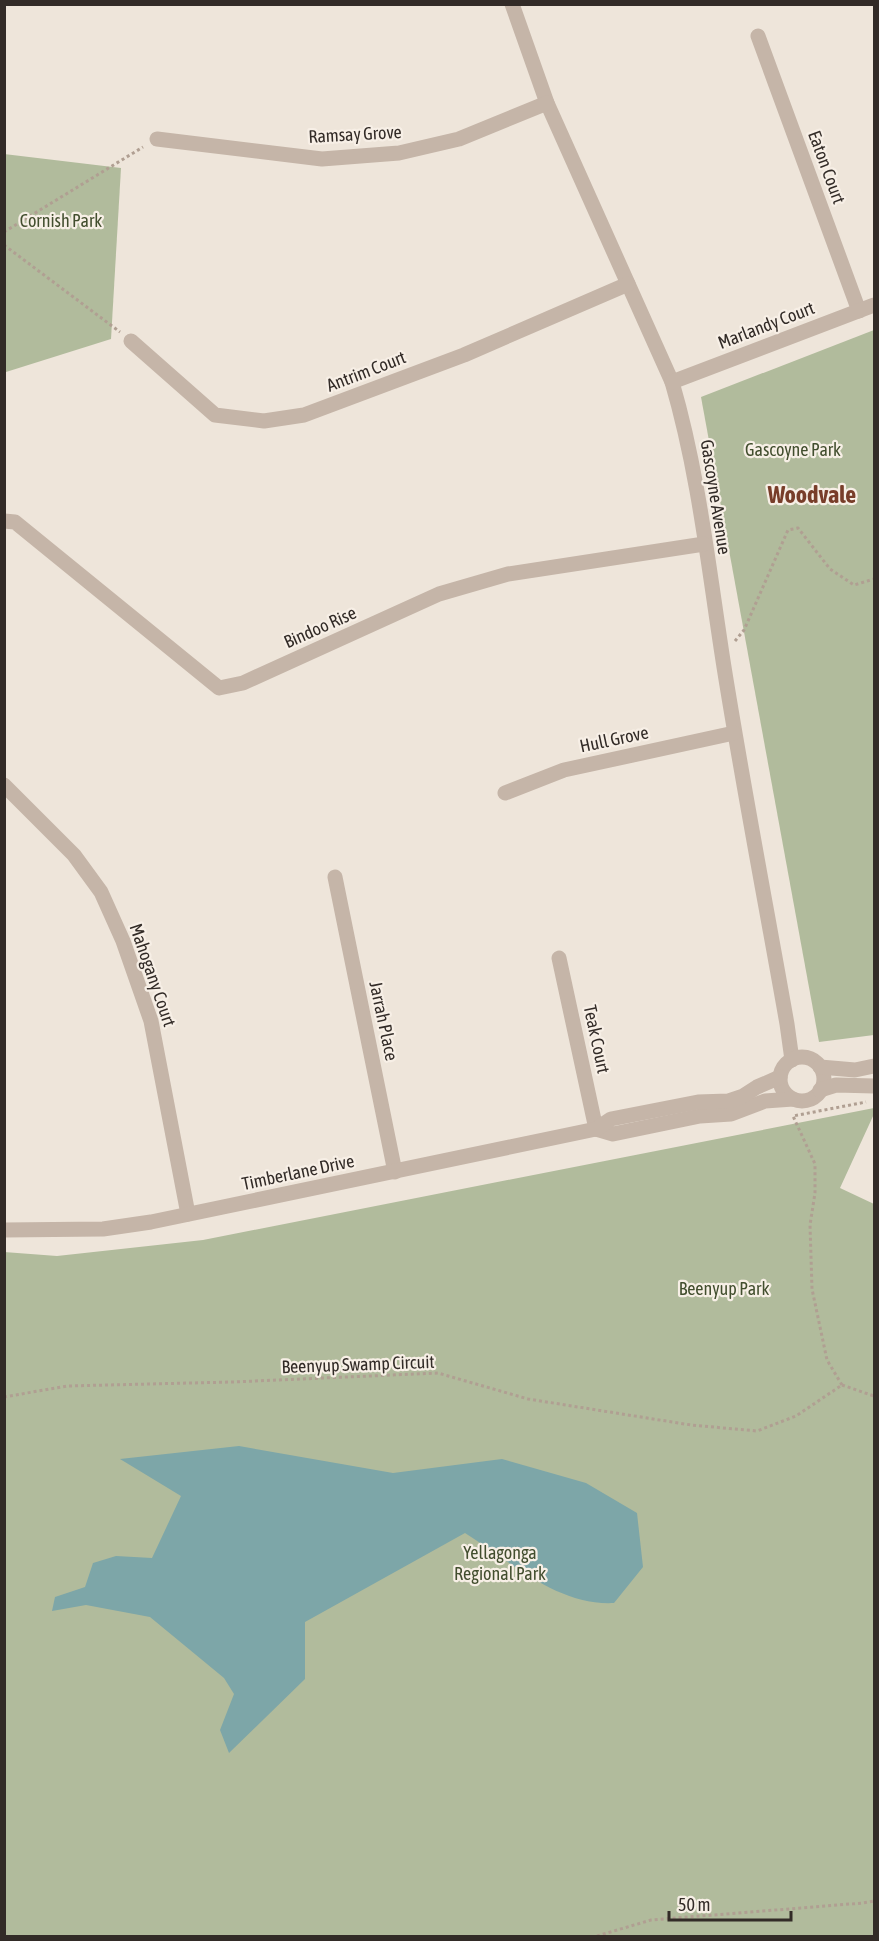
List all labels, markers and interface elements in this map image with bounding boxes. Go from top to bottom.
street label: Ramsay Grove [308,121,402,147]
street label: Eaton Court [804,128,850,206]
park label: Cornish Park [20,210,102,231]
street label: Marlandy Court [715,297,817,353]
street label: Antrim Court [323,346,409,396]
street label: Gascoyne Avenue [697,438,735,556]
park label: Gascoyne Park [745,439,841,460]
district label: Woodvale [767,481,856,508]
street label: Bindoo Rise [281,602,359,652]
street label: Hull Grove [578,721,650,757]
street label: Mahogany Court [126,921,180,1029]
street label: Jarrah Place [365,979,403,1063]
street label: Teak Court [580,1003,614,1075]
street label: Timberlane Drive [240,1150,356,1194]
park label: Beenyup Park [679,1278,769,1299]
street label: Beenyup Swamp Circuit [281,1351,435,1377]
park label: Yellagonga Regional Park [454,1542,546,1584]
scale bar [669,1884,790,1922]
text: 50 m [678,1894,710,1915]

